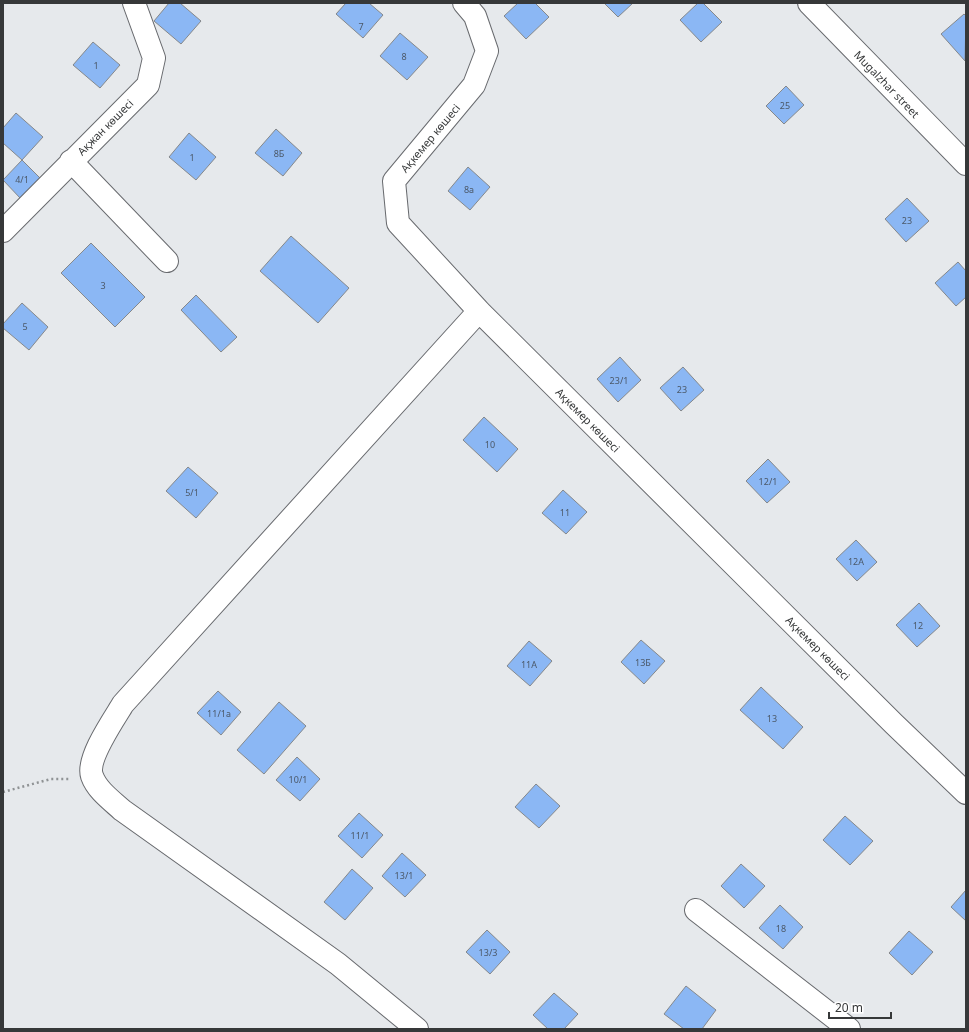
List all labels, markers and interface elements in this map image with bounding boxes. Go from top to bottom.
house number: 7 [358,20,364,33]
street label: Mugalzhar street [851,47,923,121]
house number: 8 [401,50,407,63]
house number: 1 [93,59,99,72]
street label: Ақжан көшесі [74,96,136,158]
house number: 25 [780,99,790,112]
street label: Ақкемер көшесі [397,100,463,176]
house number: 8Б [274,147,285,160]
house number: 1 [189,151,195,164]
house number: 4/1 [15,173,29,186]
house number: 8а [464,183,474,196]
house number: 23 [902,214,912,227]
house number: 3 [100,279,106,292]
house number: 5 [22,320,28,333]
house number: 23/1 [610,374,628,387]
house number: 23 [677,383,687,396]
street label: Ақкемер көшесі [553,385,623,455]
house number: 10 [485,438,495,451]
house number: 12/1 [759,475,777,488]
house number: 5/1 [185,486,199,499]
house number: 11 [560,506,570,519]
house number: 12А [848,555,864,568]
street label: Ақкемер көшесі [783,613,853,683]
house number: 12 [913,619,923,632]
house number: 13Б [635,656,651,669]
house number: 11А [521,658,537,671]
house number: 11/1а [207,707,231,720]
house number: 13 [767,712,777,725]
house number: 10/1 [289,773,307,786]
house number: 11/1 [351,829,369,842]
house number: 13/1 [395,869,413,882]
house number: 18 [776,922,786,935]
house number: 13/3 [479,946,497,959]
scale bar [829,994,891,1020]
text: 20 m [835,999,863,1016]

